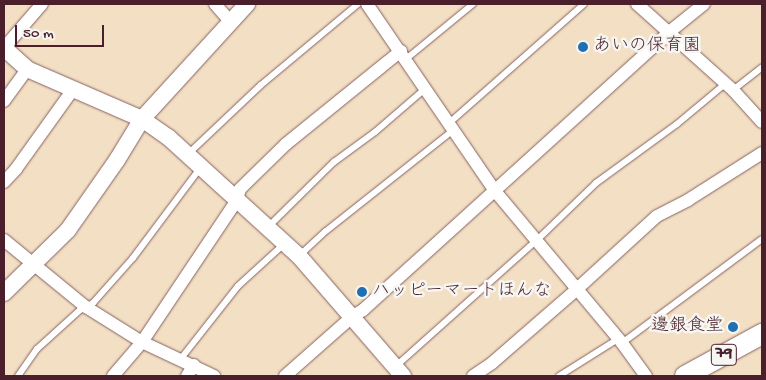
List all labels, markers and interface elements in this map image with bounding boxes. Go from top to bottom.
scale bar [18,15,106,47]
text: 50 m [23,25,54,43]
place label: あいの保育園 [593,36,701,58]
marker: あいの保育園 [577,41,589,53]
place label: ハッピーマートほんな [372,281,551,303]
marker: ハッピーマートほんな [356,286,368,298]
place label: 邊銀食堂 [651,316,723,338]
marker: 邊銀食堂 [727,321,739,333]
road number: 79 [710,342,738,368]

